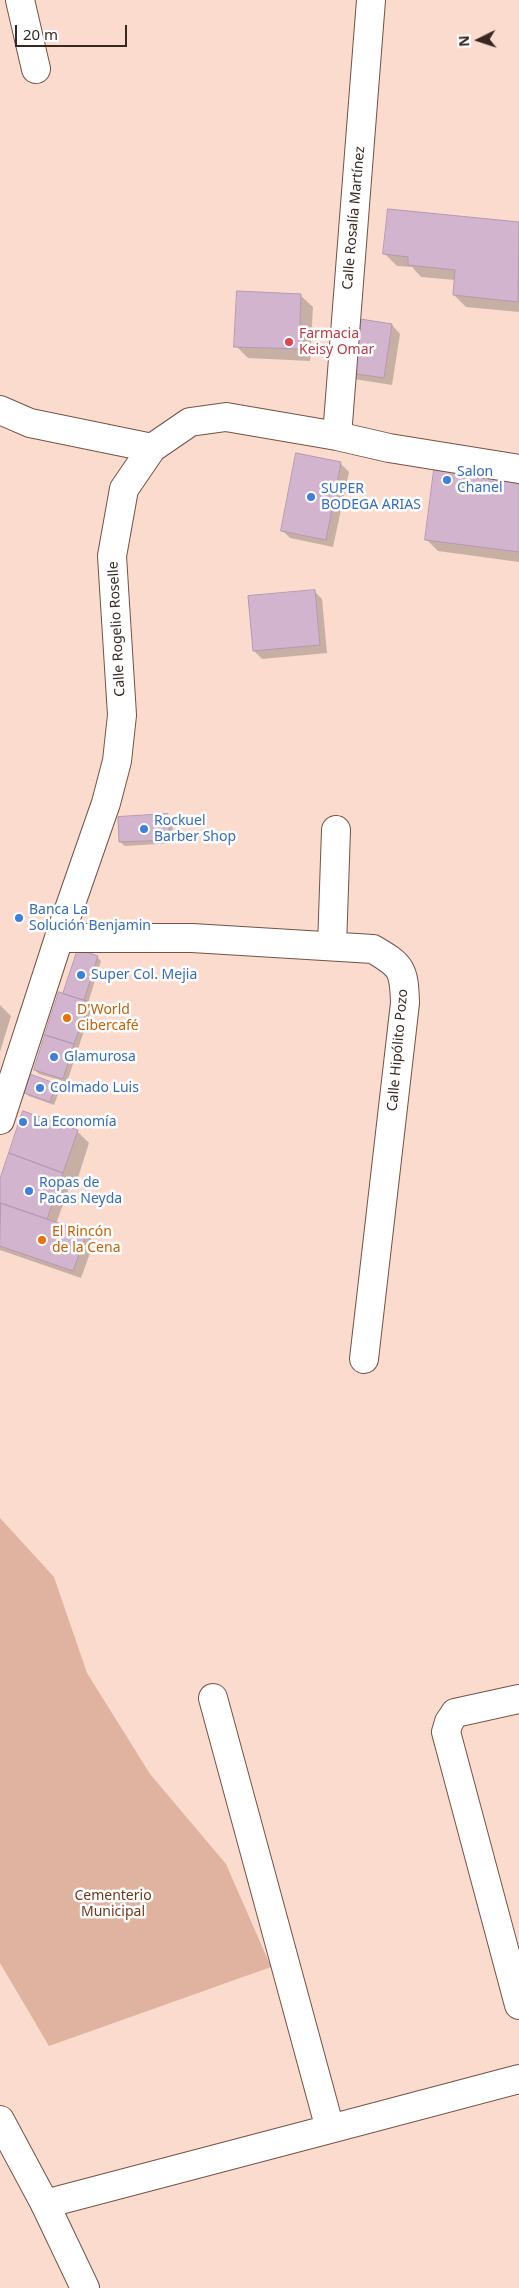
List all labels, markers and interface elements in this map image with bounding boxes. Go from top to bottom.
scale bar [18,15,130,47]
north arrow [454,15,504,65]
text: 20 m [23,24,58,44]
text: N [454,35,473,47]
street label: Calle Rosalía Martínez [339,146,369,290]
place label: Farmacia Keisy Omar [299,326,374,358]
marker: Farmacia Keisy Omar [283,336,295,348]
place label: Salon Chanel [457,464,503,497]
marker: Salon Chanel [441,474,453,486]
place label: SUPER BODEGA ARIAS [321,481,421,514]
marker: SUPER BODEGA ARIAS [305,491,317,503]
street label: Calle Rogelio Roselle [105,561,129,697]
place label: Rockuel Barber Shop [154,813,236,846]
marker: Rockuel Barber Shop [138,823,150,835]
place label: Banca La Solución Benjamin [29,902,151,934]
marker: Banca La Solución Benjamin [13,912,25,924]
place label: Super Col. Mejia [91,967,197,983]
marker: Super Col. Mejia [75,969,87,981]
street label: Calle Hipólito Pozo [384,988,412,1112]
place label: D'World Cibercafé [77,1002,139,1034]
marker: D'World Cibercafé [61,1012,73,1024]
place label: Glamurosa [64,1049,136,1065]
marker: Glamurosa [48,1051,60,1063]
place label: Colmado Luis [50,1080,139,1096]
marker: Colmado Luis [34,1082,46,1094]
place label: La Economía [33,1114,116,1130]
marker: La Economía [17,1116,29,1128]
place label: Ropas de Pacas Neyda [39,1175,122,1208]
marker: Ropas de Pacas Neyda [23,1185,35,1197]
place label: El Rincón de la Cena [52,1224,121,1256]
marker: El Rincón de la Cena [36,1234,48,1246]
park label: Cementerio Municipal [74,1888,152,1920]

